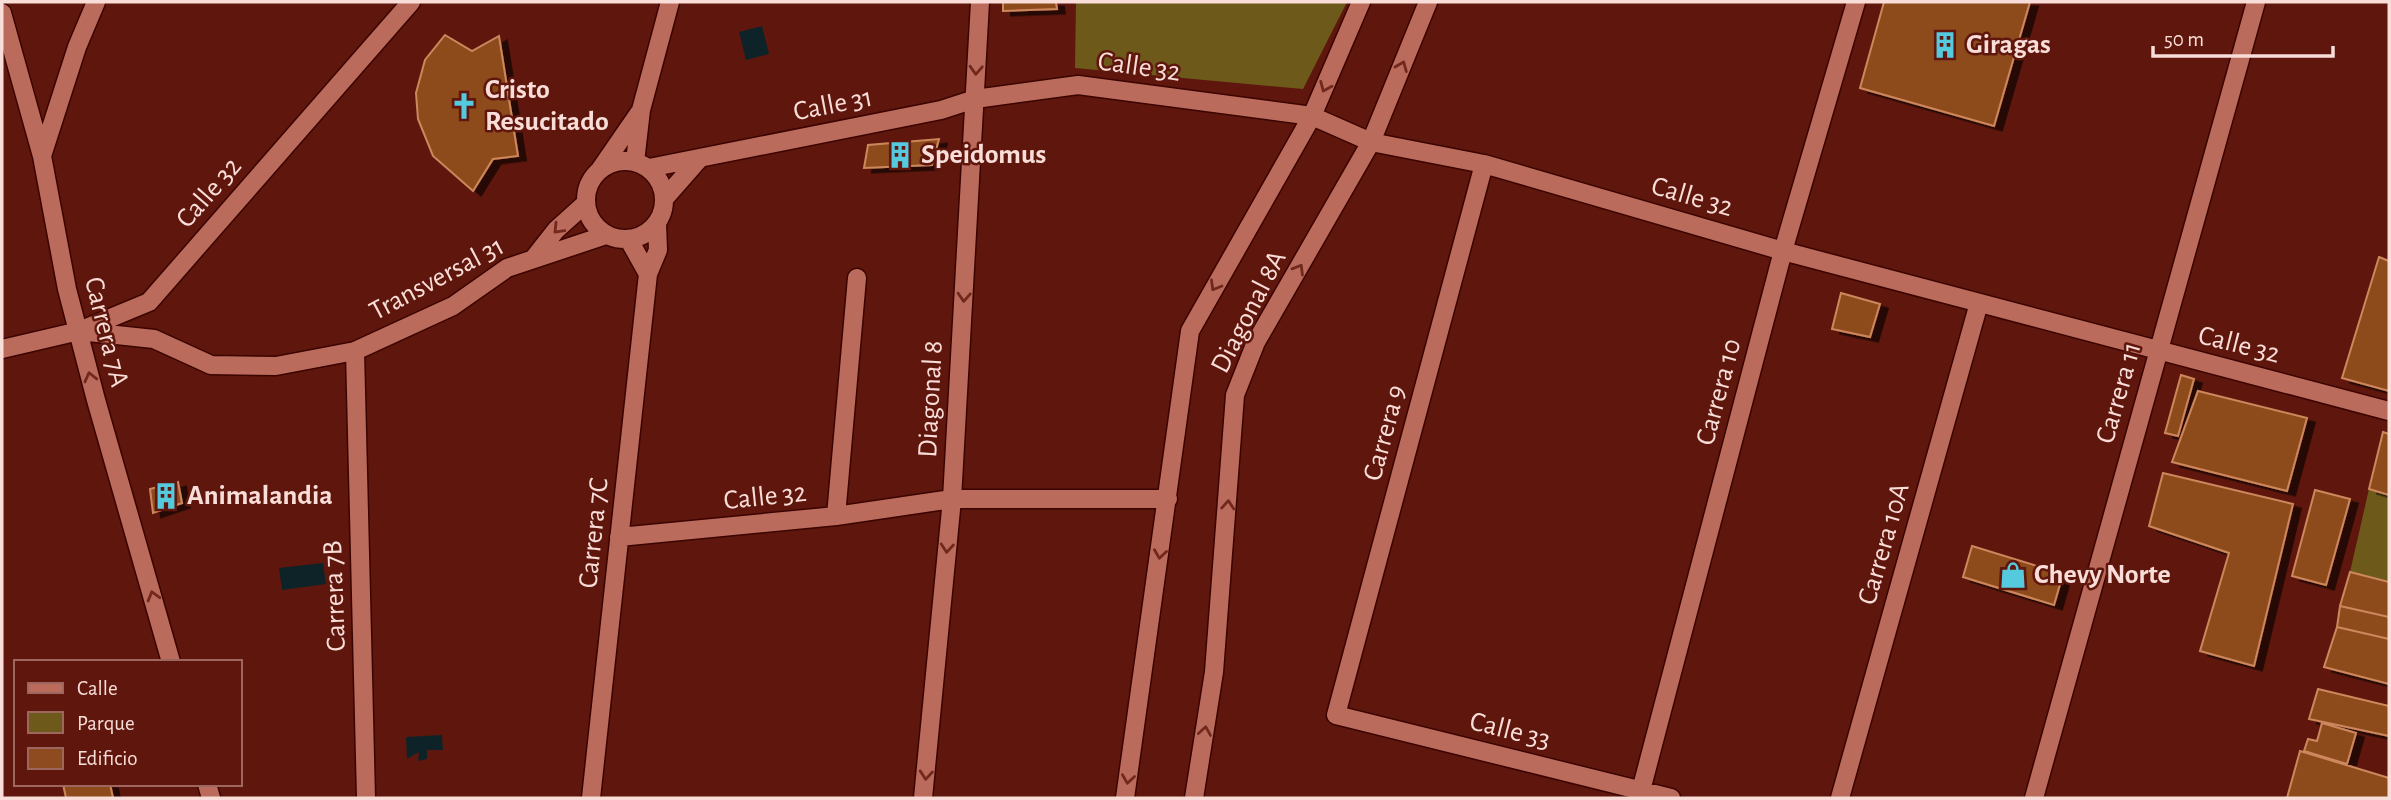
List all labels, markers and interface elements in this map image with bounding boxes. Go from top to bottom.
scale bar [2153,14,2333,58]
text: 50 m [2164,29,2204,50]
building icon: Giragas [1930,30,1960,60]
place label: Giragas [1966,31,2051,59]
street label: Calle 32 [1096,47,1182,87]
one-way arrow [1393,61,1407,73]
one-way arrow [969,65,984,76]
place label: Cristo Resucitado [485,76,609,136]
one-way arrow [1319,80,1333,92]
street label: Calle 31 [791,84,875,126]
church icon: Cristo Resucitado [449,91,479,121]
building icon: Speidomus [885,140,915,170]
place label: Speidomus [921,141,1046,169]
street label: Calle 32 [171,152,247,234]
street label: Calle 32 [1648,172,1736,222]
one-way arrow [554,221,567,234]
street label: Transversal 31 [365,232,509,326]
street label: Diagonal 8A [1206,246,1292,378]
one-way arrow [1291,263,1304,276]
street label: Carrera 7A [79,274,133,390]
one-way arrow [1210,279,1223,292]
one-way arrow [956,292,971,303]
street label: Calle 32 [2195,321,2283,369]
street label: Carrera 10 [1691,336,1747,448]
street label: Carrera 11 [2091,339,2147,447]
street label: Diagonal 8 [914,340,948,458]
one-way arrow [84,371,99,383]
street label: Carrera 9 [1359,382,1411,484]
street label: Carrera 7C [574,476,614,590]
street label: Calle 32 [722,479,808,515]
street label: Carrera 10A [1853,480,1915,608]
building icon: Animalandia [151,481,181,511]
place label: Animalandia [187,482,333,510]
one-way arrow [1220,499,1235,510]
street label: Carrera 7B [319,540,351,652]
one-way arrow [940,543,955,554]
one-way arrow [1153,548,1168,560]
shop icon: Chevy Norte [1998,560,2028,590]
place label: Chevy Norte [2034,561,2171,589]
one-way arrow [146,590,161,602]
legend [14,660,242,786]
text: Calle [77,678,118,699]
street label: Calle 33 [1467,708,1553,754]
text: Parque [77,713,135,734]
one-way arrow [1197,725,1212,737]
text: Edificio [77,748,138,769]
one-way arrow [918,769,933,781]
one-way arrow [1121,773,1136,785]

